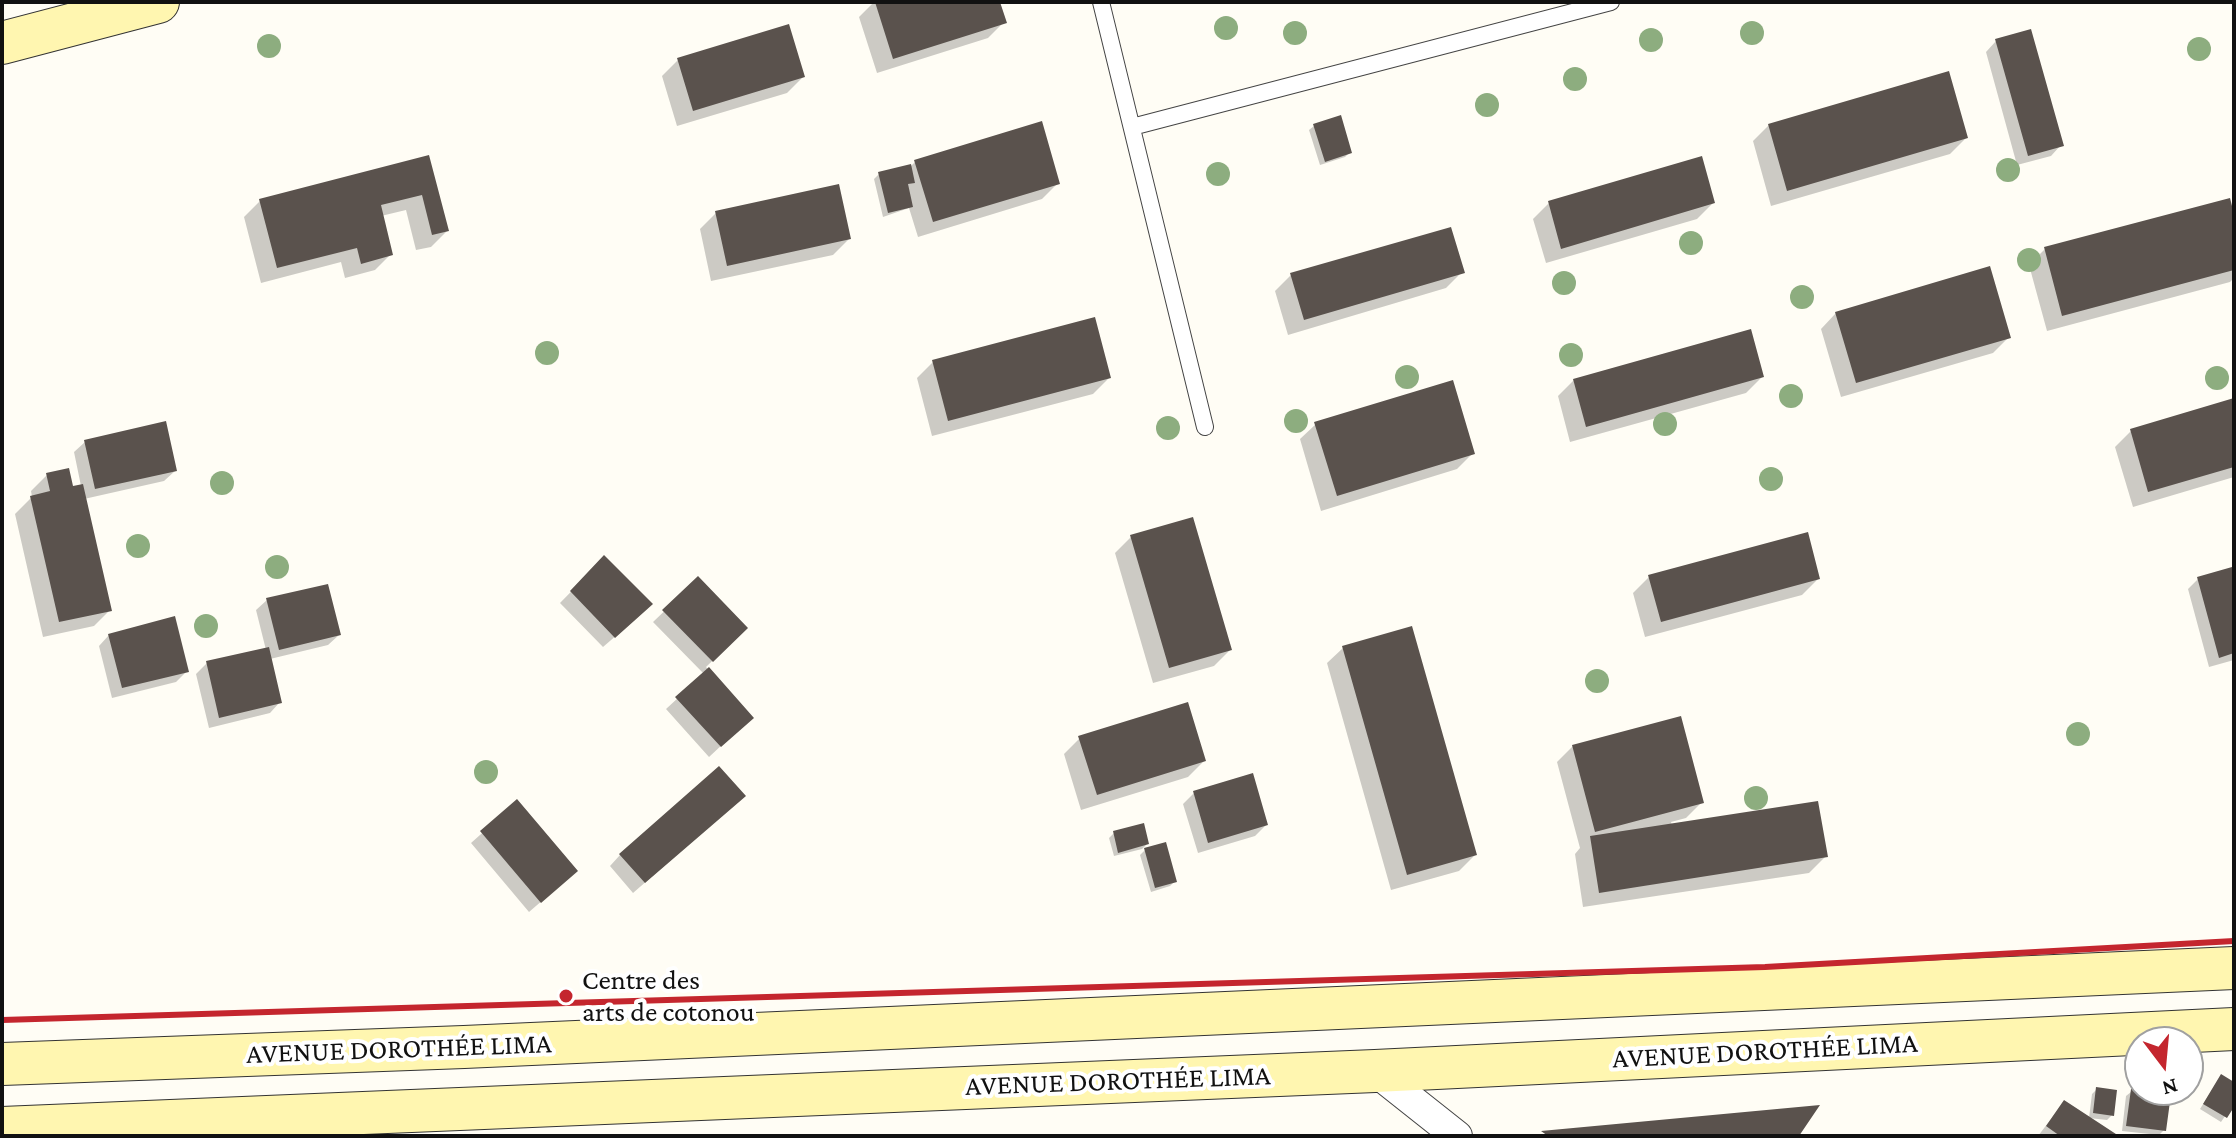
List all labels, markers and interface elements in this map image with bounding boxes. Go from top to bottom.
place label: Centre des arts de cotonou [582,963,755,1029]
marker: Centre des arts de cotonou [557,987,575,1005]
street label: AVENUE DOROTHÉE LIMA [1612,1026,1918,1076]
north arrow [2124,1026,2204,1106]
street label: AVENUE DOROTHÉE LIMA [246,1027,552,1071]
street label: AVENUE DOROTHÉE LIMA [965,1059,1271,1103]
text: N [2160,1074,2181,1102]

